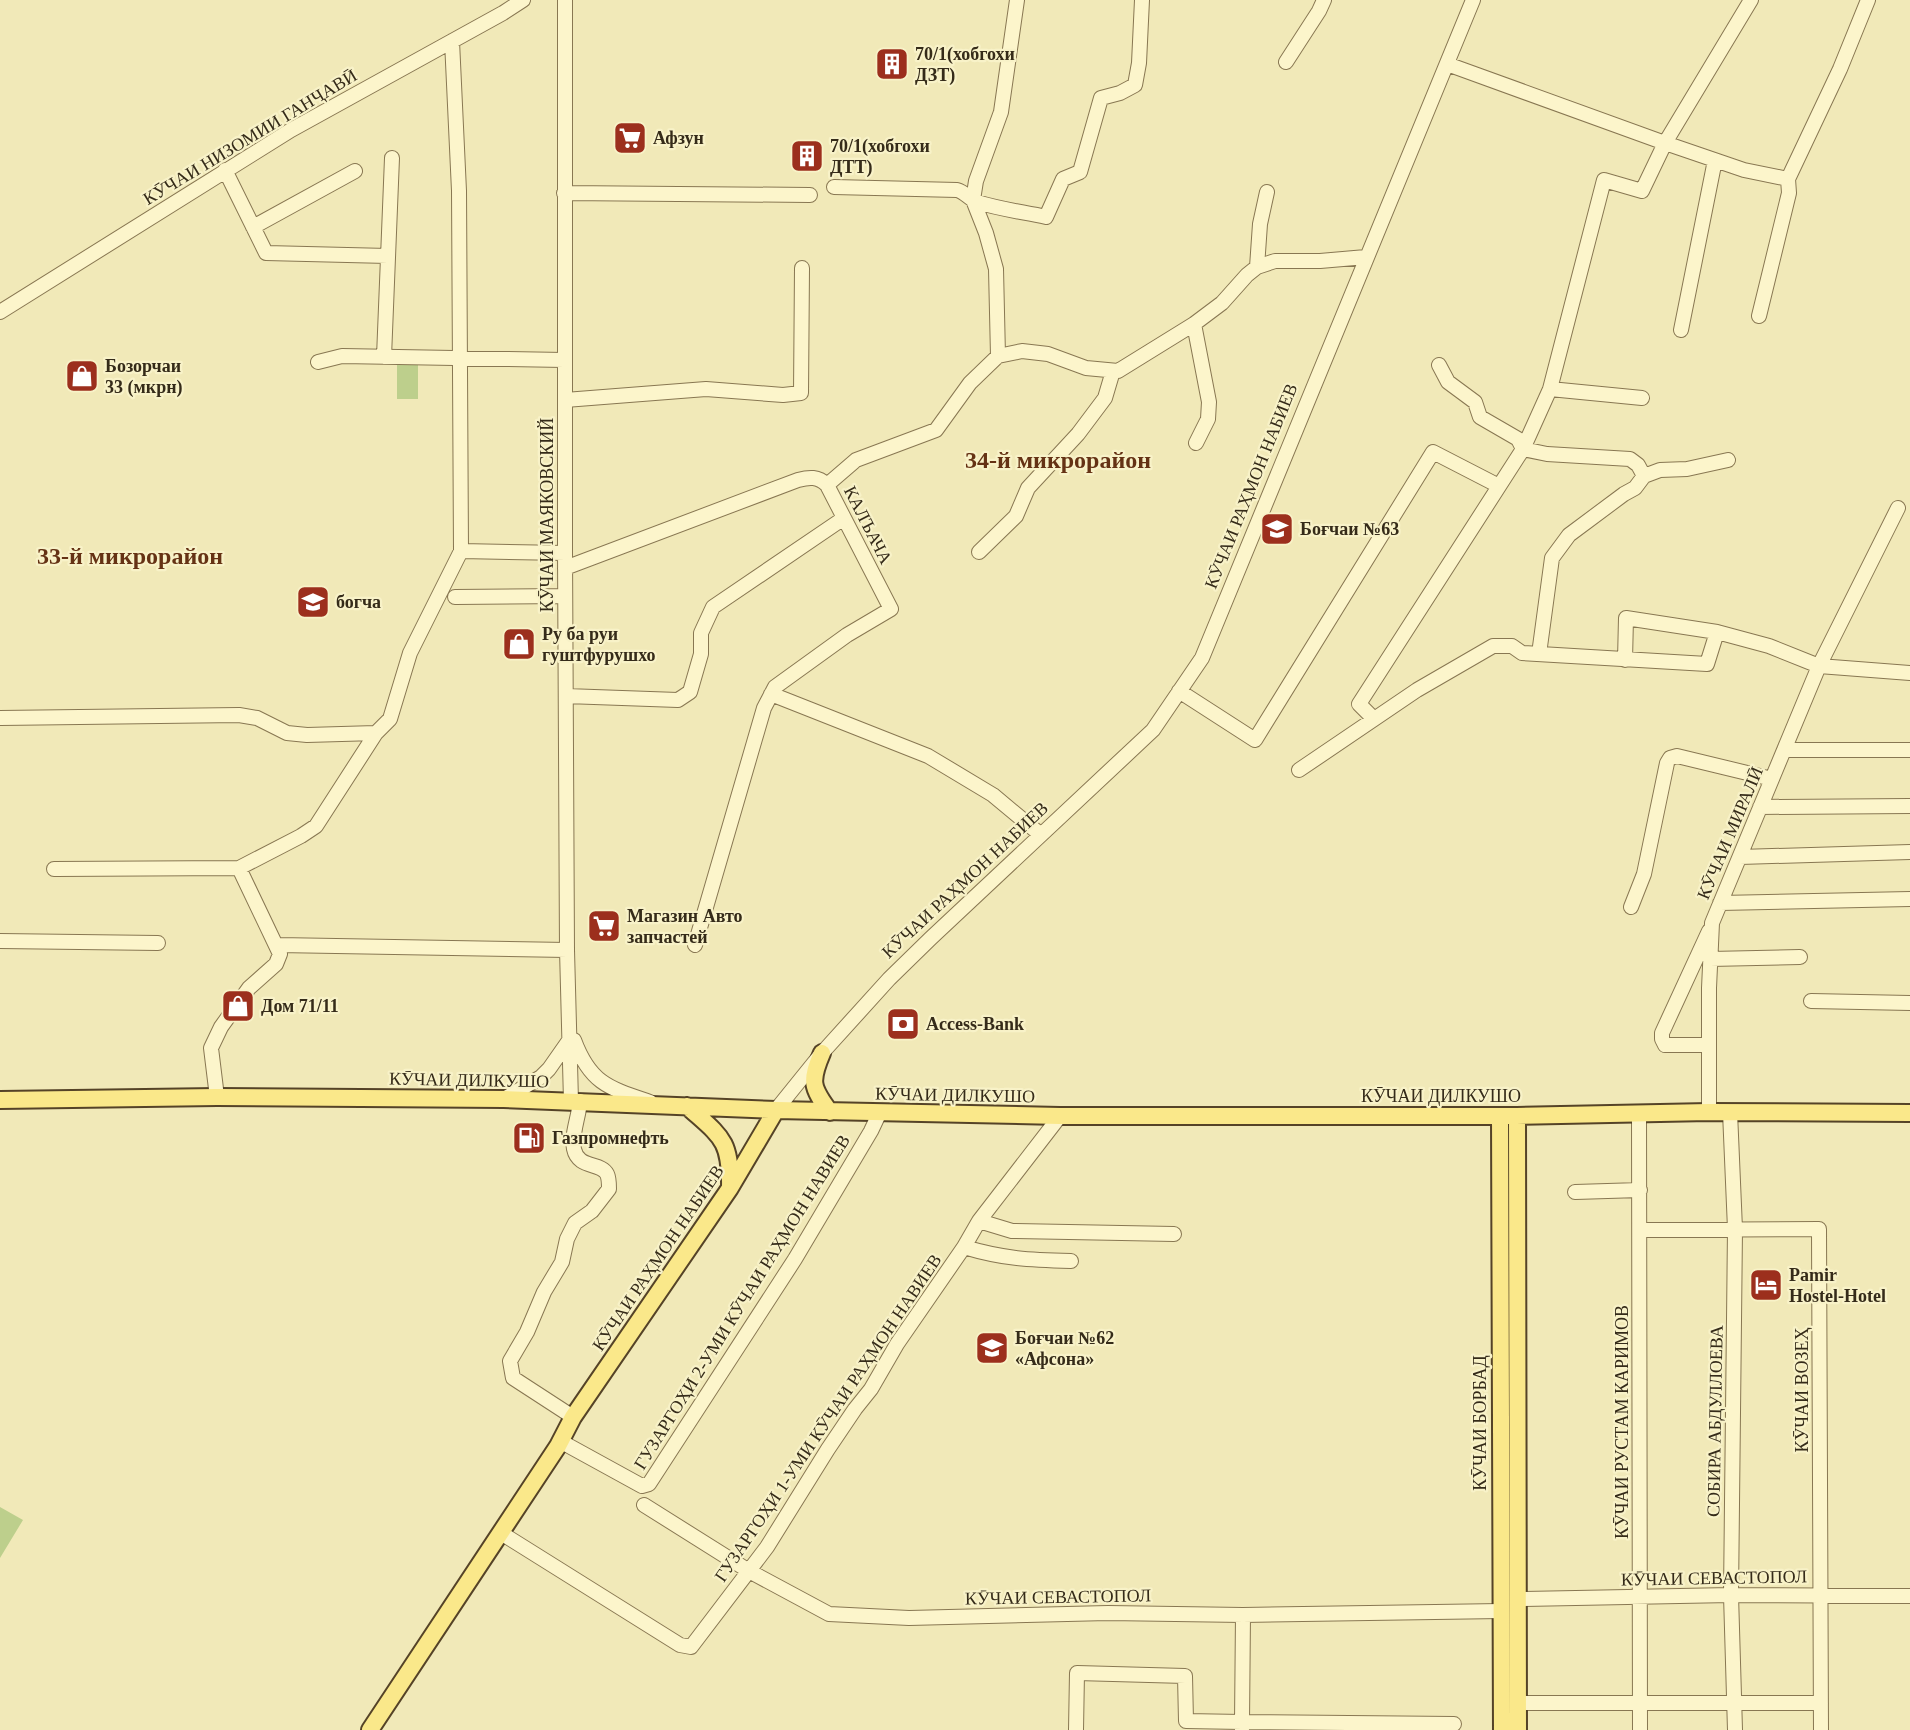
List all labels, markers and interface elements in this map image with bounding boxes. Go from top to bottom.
place label: 70/1(хобгохи ДЗТ) [915,44,1015,86]
building icon: 70/1(хобгохи ДЗТ) [874,46,910,82]
street label: КӮЧАИ НИЗОМИИ ГАНҶАВӢ [140,65,360,209]
supermarket icon: Афзун [612,120,648,156]
place label: Афзун [653,128,704,148]
place label: 70/1(хобгохи ДТТ) [830,136,930,178]
building icon: 70/1(хобгохи ДТТ) [789,138,825,174]
place label: Бозорчаи 33 (мкрн) [105,356,183,398]
shop icon: Бозорчаи 33 (мкрн) [64,358,100,394]
street label: КӮЧАИ РАҲМОН НАБИЕВ [1201,380,1301,592]
street label: КӮЧАИ МАЯКОВСКИЙ [537,418,557,612]
district label: 34-й микрорайон [965,447,1151,473]
street label: КАЛЪАЧА [840,483,896,567]
school or university icon: Боғчаи №63 [1259,511,1295,547]
place label: Боғчаи №63 [1300,519,1399,539]
district label: 33-й микрорайон [37,543,223,569]
school or university icon: богча [295,584,331,620]
place label: богча [336,592,381,612]
place label: Ру ба руи гуштфурушхо [542,624,656,665]
shop icon: Ру ба руи гуштфурушхо [501,626,537,662]
street label: КӮЧАИ МИРАЛӢ [1693,764,1767,902]
street label: КӮЧАИ РАҲМОН НАБИЕВ [878,798,1052,962]
place label: Магазин Авто запчастей [627,906,743,947]
supermarket icon: Магазин Авто запчастей [586,908,622,944]
shop icon: Дом 71/11 [220,988,256,1024]
place label: Дом 71/11 [261,996,339,1016]
bank icon: Access-Bank [885,1006,921,1042]
place label: Access-Bank [926,1014,1024,1034]
street label: КӮЧАИ ДИЛКУШО [389,1069,549,1091]
street label: КӮЧАИ ДИЛКУШО [875,1084,1035,1106]
street label: КӮЧАИ ДИЛКУШО [1361,1086,1521,1106]
fuel station icon: Газпромнефть [511,1120,547,1156]
place label: Газпромнефть [552,1128,669,1148]
street label: ГУЗАРГОҲИ 2-УМИ КӮЧАИ РАҲМОН НАВИЕВ [630,1131,854,1473]
street label: КӮЧАИ РАҲМОН НАБИЕВ [588,1161,728,1355]
street label: ГУЗАРГОҲИ 1-УМИ КӮЧАИ РАҲМОН НАВИЕВ [710,1250,946,1586]
place label: Pamir Hostel-Hotel [1789,1265,1886,1306]
hotel icon: Pamir Hostel-Hotel [1748,1267,1784,1303]
street label: КӮЧАИ РУСТАМ КАРИМОВ [1612,1305,1632,1539]
street label: СОБИРА АБДУЛЛОЕВА [1703,1325,1727,1517]
place label: Боғчаи №62 «Афсона» [1015,1328,1114,1369]
street label: КӮЧАИ ВОЗЕҲ [1792,1328,1812,1452]
school or university icon: Боғчаи №62 «Афсона» [974,1330,1010,1366]
street label: КӮЧАИ БОРБАД [1470,1355,1490,1491]
street label: КӮЧАИ СЕВАСТОПОЛ [1621,1566,1807,1590]
street label: КӮЧАИ СЕВАСТОПОЛ [965,1585,1151,1609]

